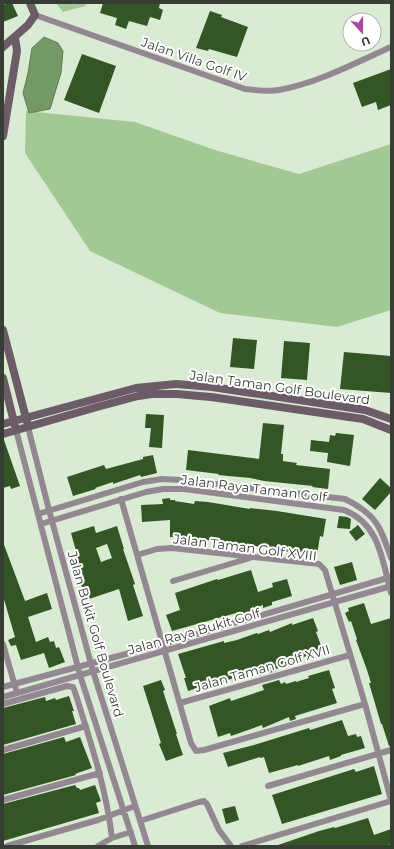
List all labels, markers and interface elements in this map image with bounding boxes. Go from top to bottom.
north arrow [342,12,382,52]
street label: Jalan Villa Golf IV [138,33,250,85]
text: U [359,33,372,49]
street label: Jalan Taman Golf Boulevard [188,366,371,408]
street label: Jalan Raya Taman Golf [179,471,328,505]
street label: Jalan Taman Golf XVIII [171,530,318,564]
street label: Jalan Bukit Golf Boulevard [64,548,127,719]
street label: Jalan Raya Bukit Golf [125,604,262,658]
street label: Jalan Taman Golf XVII [191,641,332,695]

